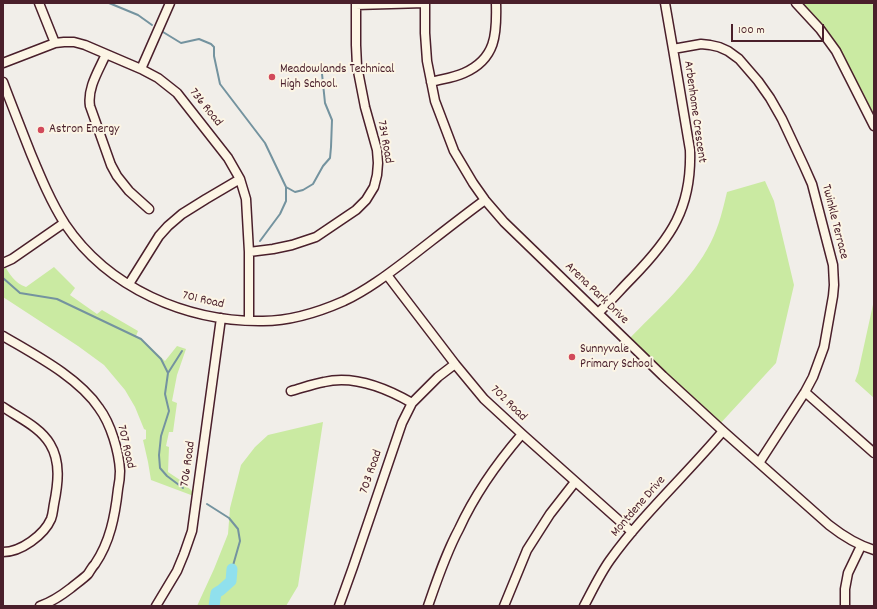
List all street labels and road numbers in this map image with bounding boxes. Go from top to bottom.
street label: Arbenhome Crescent [679,60,709,164]
street label: 736 Road [185,86,225,130]
street label: 734 Road [373,119,395,165]
street label: Twinkle Terrace [817,183,851,261]
street label: Arena Park Drive [561,260,631,328]
street label: 701 Road [181,289,225,313]
street label: 702 Road [486,383,530,425]
street label: 707 Road [112,424,138,470]
street label: 706 Road [178,440,200,488]
street label: 703 Road [357,448,387,496]
street label: Montdene Drive [608,473,670,541]

